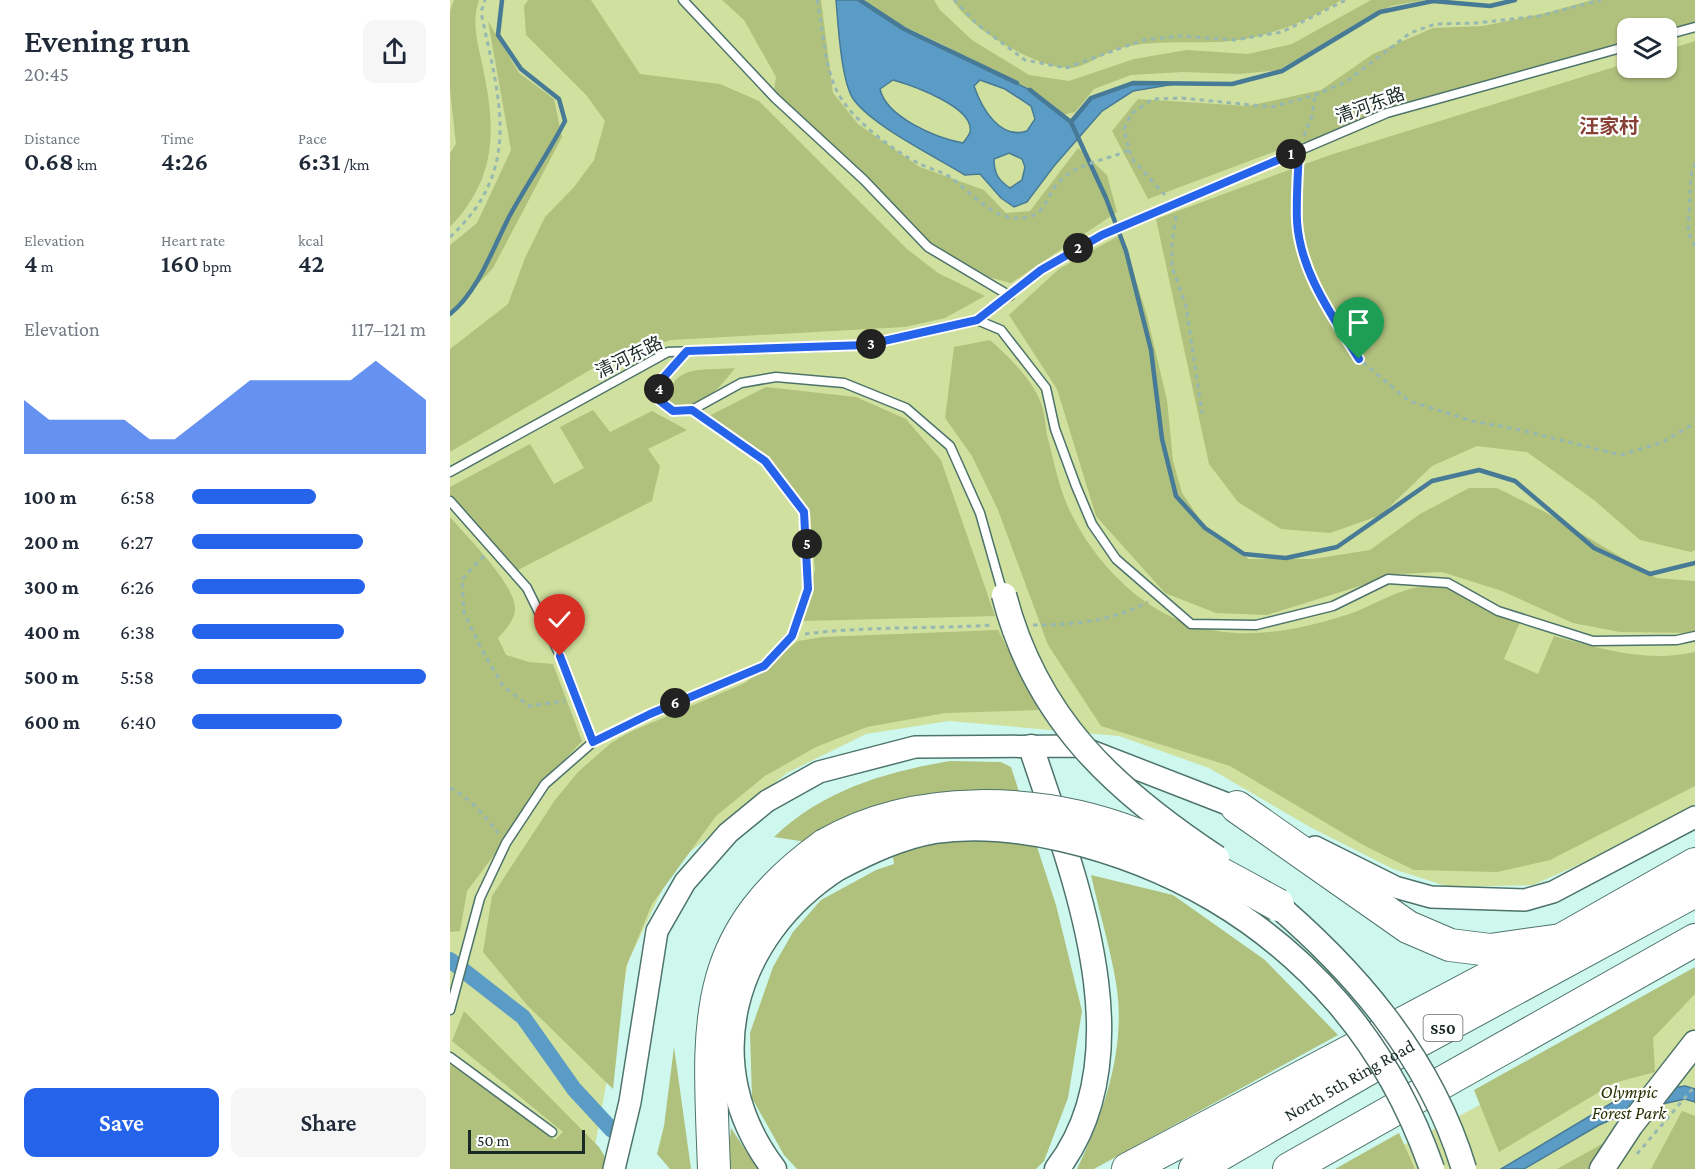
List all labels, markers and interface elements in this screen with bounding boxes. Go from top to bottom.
map controls [1617,18,1677,78]
button: layers [1617,18,1677,78]
button: share [363,20,426,83]
text: Evening run [24,22,190,59]
text: 20:45 [24,63,69,85]
street label: 清河东路 [1333,83,1407,127]
district label: 汪家村 [1579,115,1639,137]
text: Distance [24,130,80,147]
text: Time [161,130,194,147]
text: Pace [298,130,327,147]
pin: 1 [1276,139,1306,169]
text: 1 [1288,145,1294,162]
text: 0.68 [24,147,74,176]
text: 4:26 [161,147,208,176]
text: 6:31 [298,147,340,176]
text: km [74,156,97,173]
text: /km [340,156,370,173]
text: Elevation [24,232,85,249]
text: Heart rate [161,232,225,249]
text: kcal [298,232,324,249]
pin: 2 [1063,233,1093,263]
text: 2 [1074,239,1082,256]
text: 4 [24,249,38,278]
text: 160 [161,249,199,278]
text: 42 [298,249,324,278]
text: m [38,258,54,275]
text: bpm [199,258,232,275]
pin [1333,297,1384,359]
icon: arrive [1342,306,1375,339]
text: Elevation [24,318,100,340]
text: 117–121 m [351,318,426,340]
pin: 3 [856,329,886,359]
street label: 清河东路 [592,332,666,382]
text: 3 [867,335,875,352]
pin: 4 [644,374,674,404]
text: 4 [655,380,663,397]
text: 100 m [24,486,77,508]
text: 6:58 [120,486,155,508]
pin: 5 [792,529,822,559]
text: 200 m [24,531,79,553]
text: 6:27 [120,531,153,553]
text: 5 [803,535,811,552]
text: 300 m [24,576,79,598]
text: 6:26 [120,576,154,598]
pin [534,594,585,656]
icon: check [543,603,576,636]
text: 400 m [24,621,80,643]
text: 6:38 [120,621,155,643]
text: 500 m [24,666,79,688]
text: 5:58 [120,666,154,688]
pin: 6 [660,688,690,718]
text: 6 [671,694,679,711]
text: 600 m [24,711,80,733]
text: 6:40 [120,711,156,733]
road number: S50 [1424,1015,1462,1041]
street label: North 5th Ring Road [1281,1035,1418,1125]
park label: Olympic Forest Park [1592,1082,1667,1123]
button: Save [24,1088,219,1157]
button: Share [231,1088,426,1157]
scale bar [468,1127,585,1154]
text: 50 m [477,1132,509,1149]

